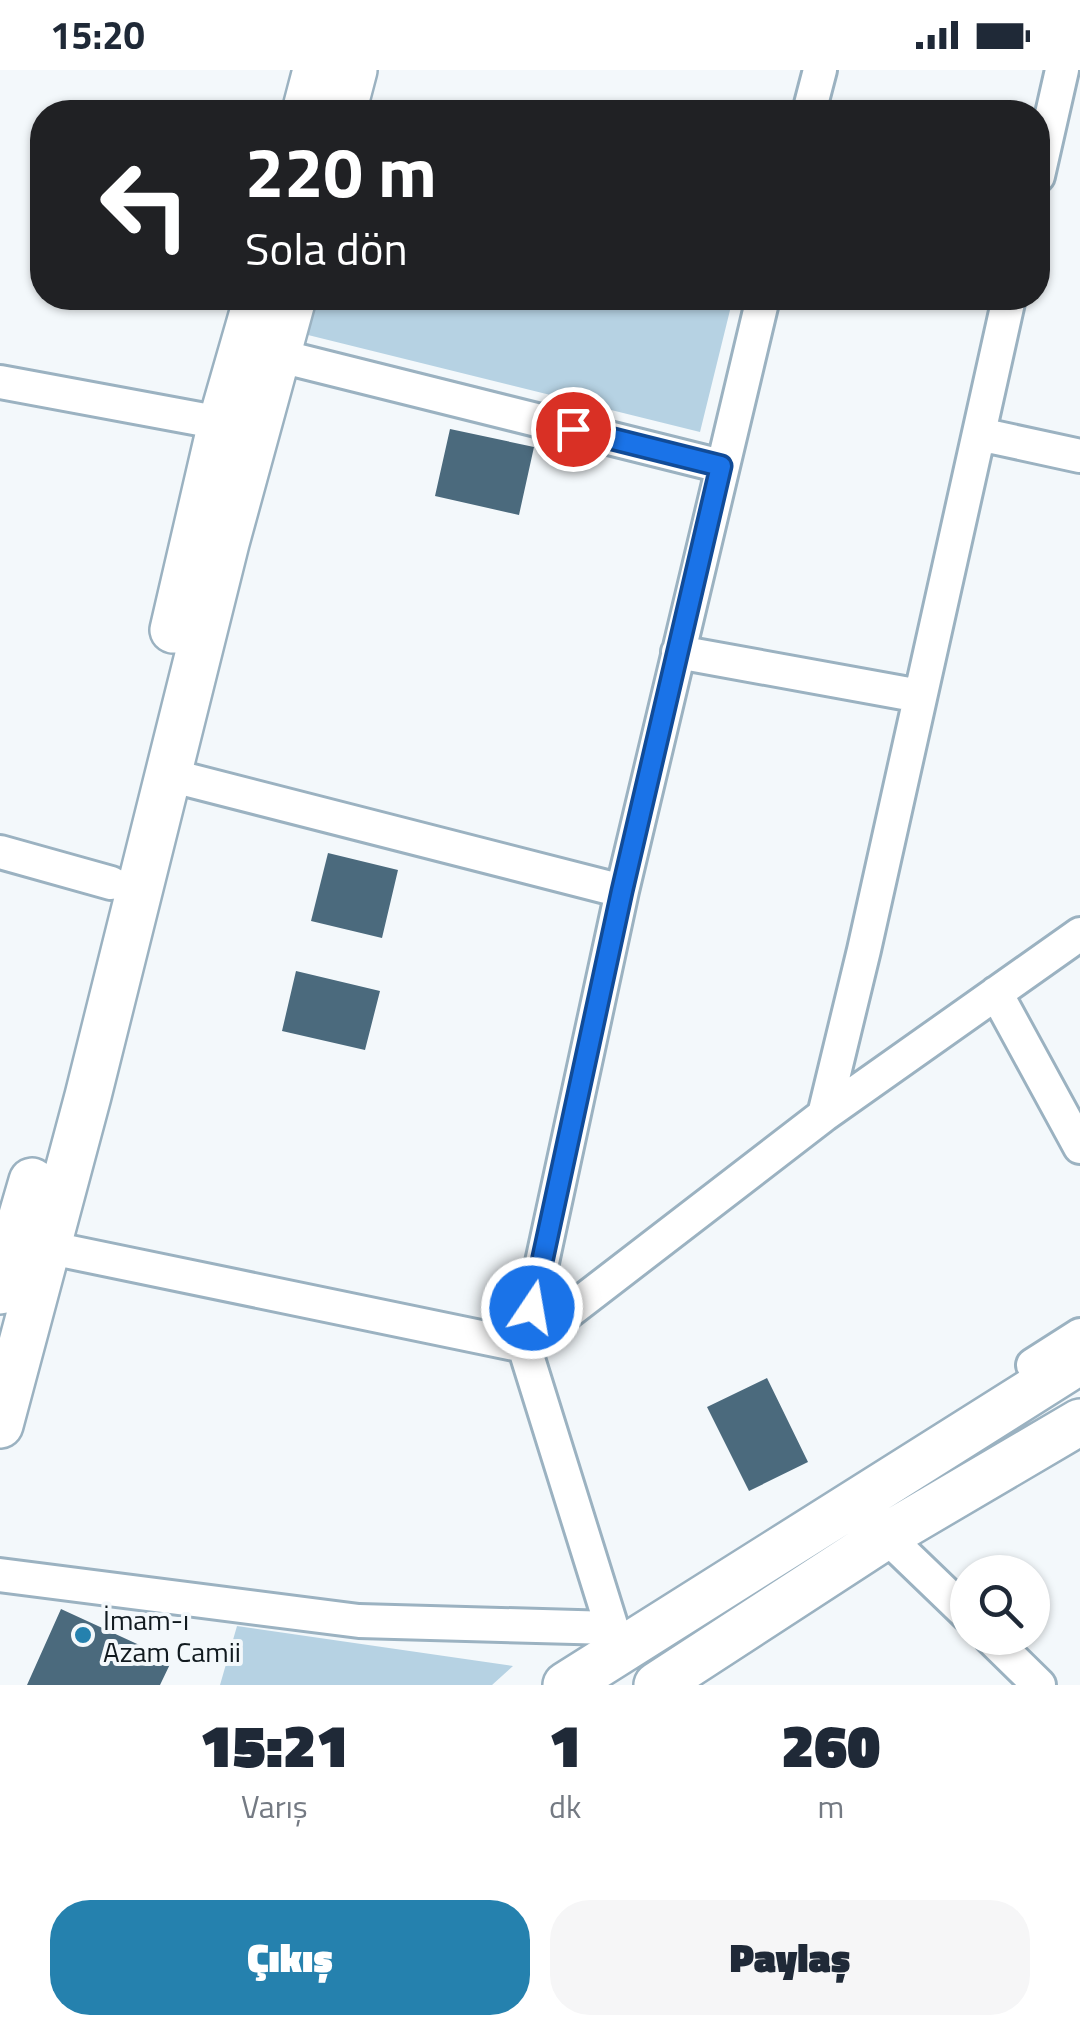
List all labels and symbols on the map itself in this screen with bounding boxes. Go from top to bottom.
pin [531,387,616,472]
position arrow [480,1256,584,1360]
place label: İmam-ı Azam Camii [103,1598,241,1673]
marker: İmam-ı Azam Camii [72,1624,94,1646]

